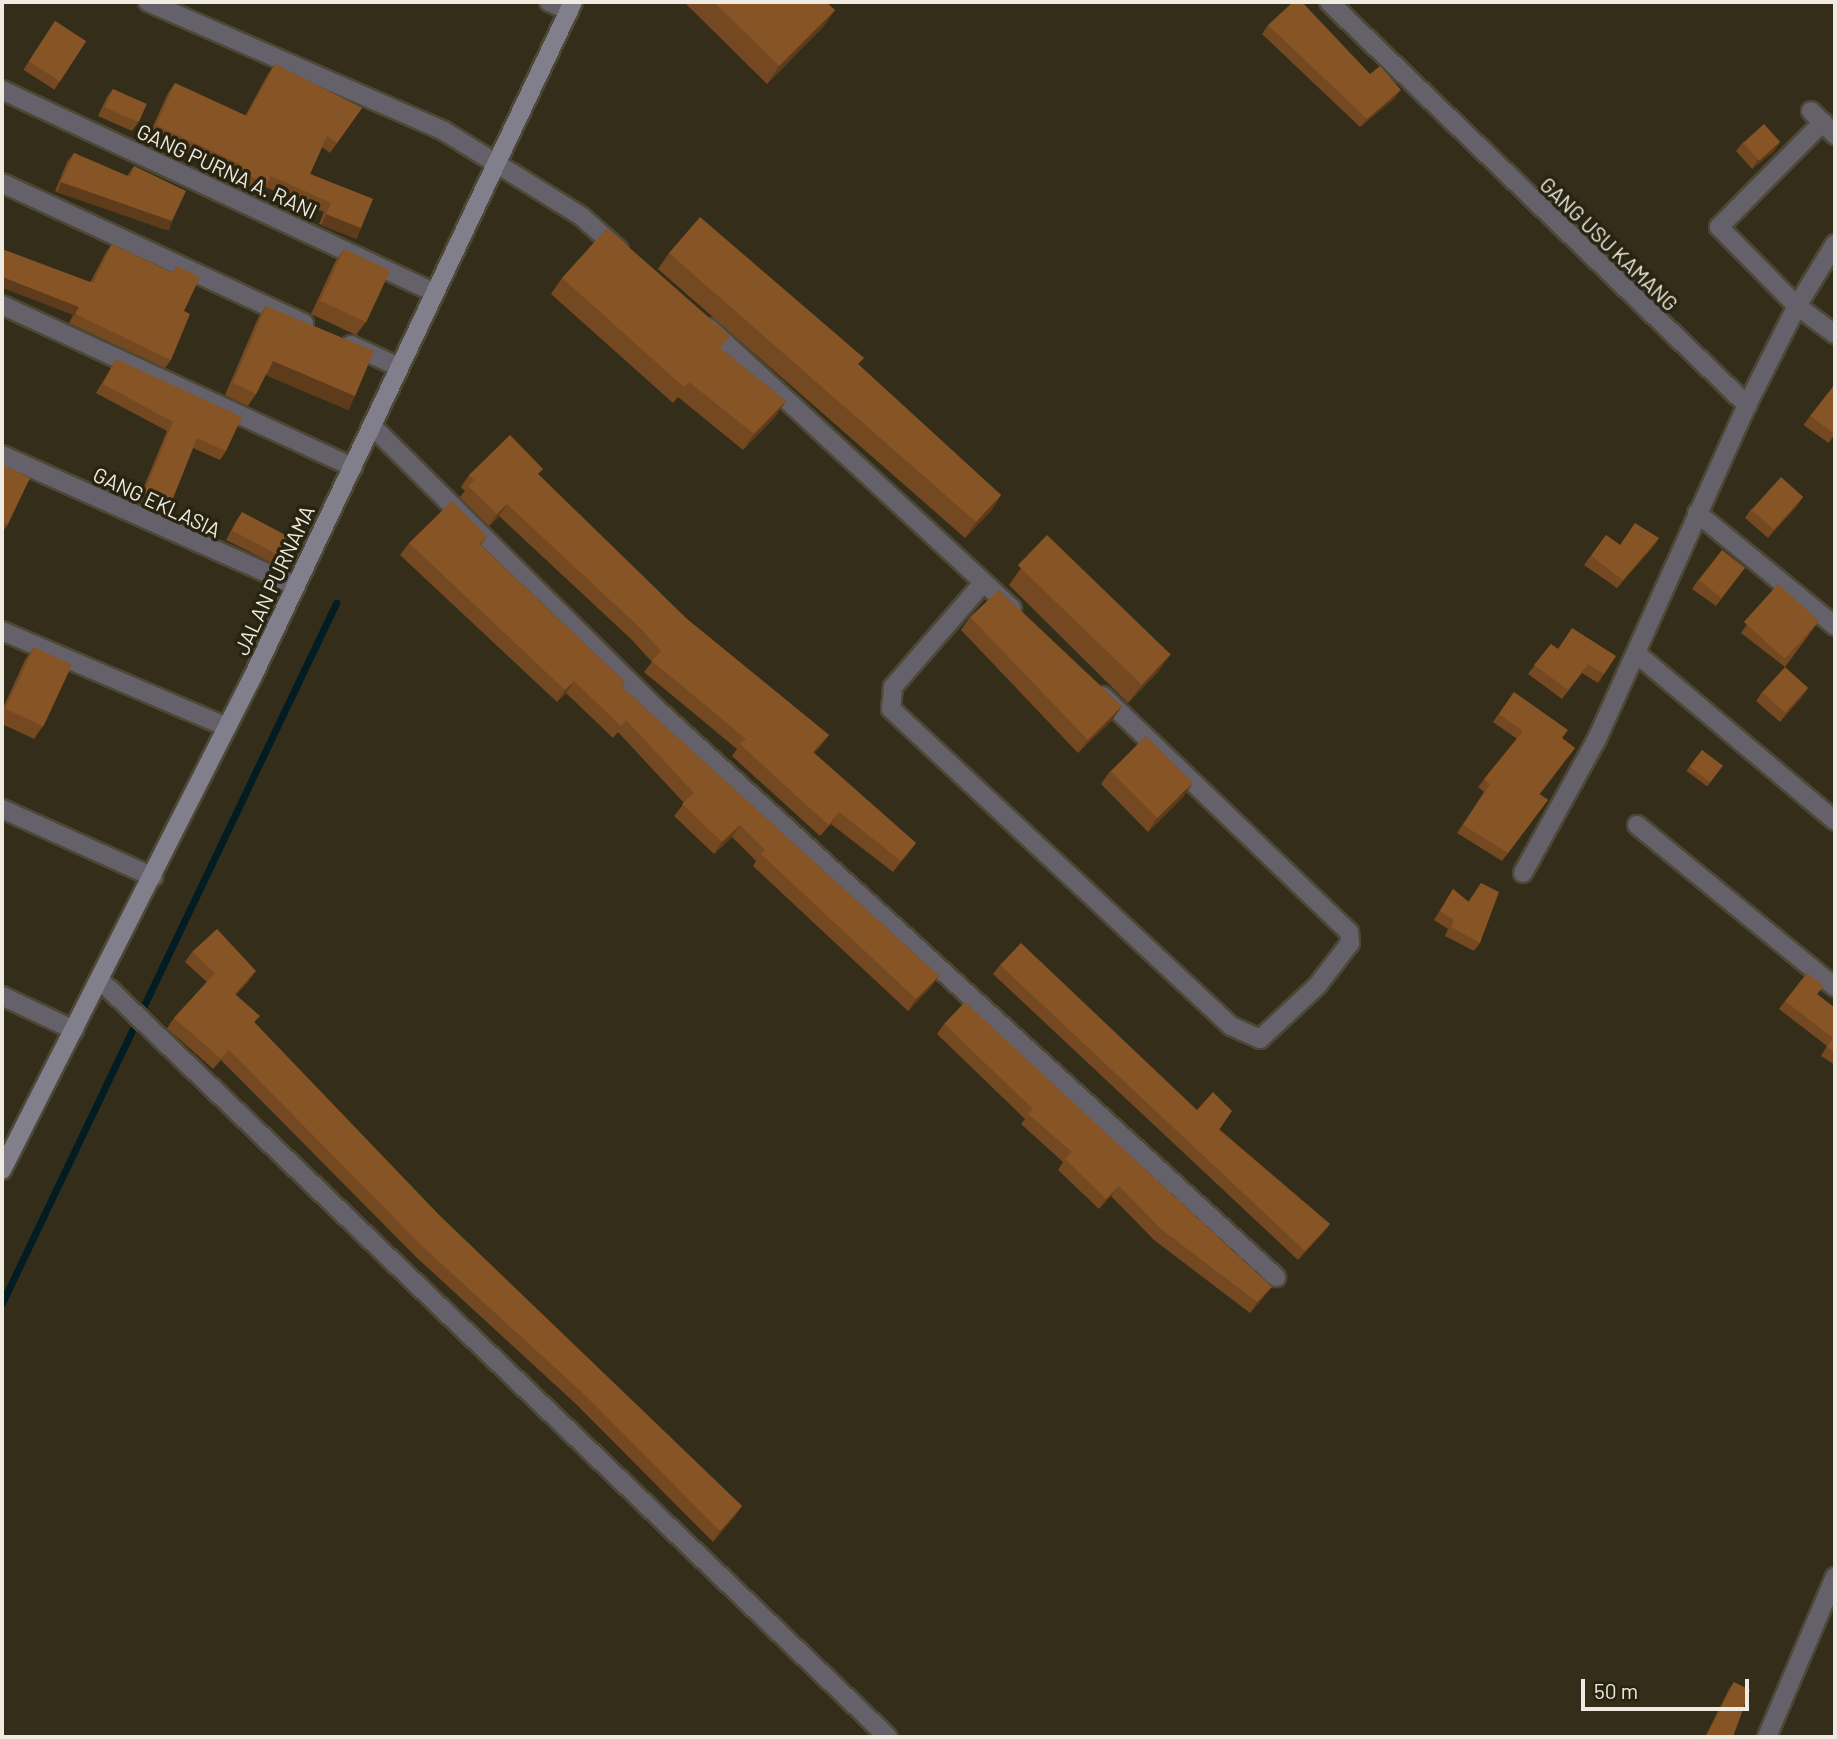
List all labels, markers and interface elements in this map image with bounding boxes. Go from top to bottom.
street label: GANG PURNA A. RANI [133,118,321,224]
street label: GANG USU KAMANG [1535,172,1683,316]
street label: GANG EKLASIA [89,461,225,543]
street label: JALAN PURNAMA [228,501,320,659]
scale bar [1585,1666,1753,1710]
text: 50 m [1594,1678,1638,1703]

